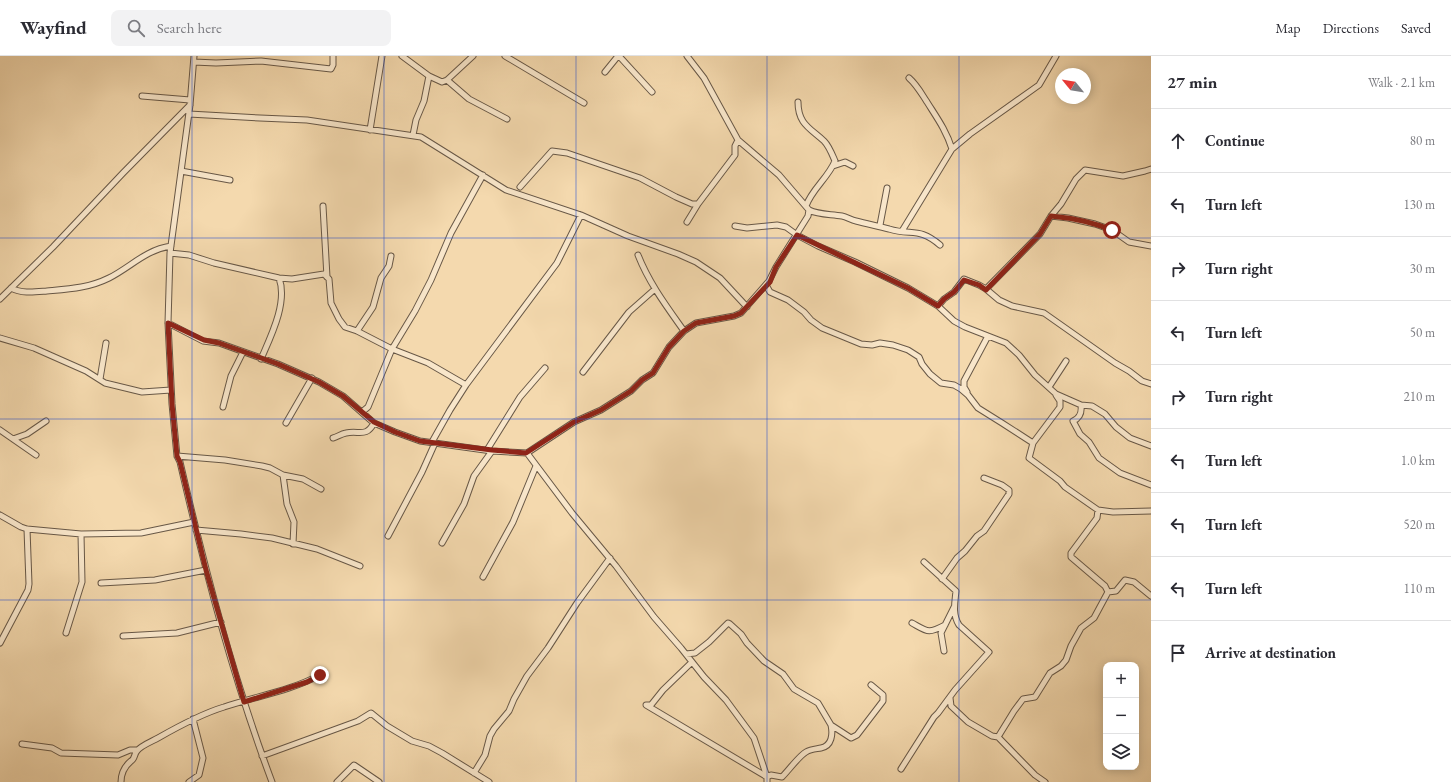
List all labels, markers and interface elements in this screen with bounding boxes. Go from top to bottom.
search box [111,10,391,46]
text: Wayfind [20,15,87,40]
icon: search [125,17,147,39]
text: Search here [157,18,222,37]
text: Map [1275,19,1301,37]
text: Directions [1323,19,1379,37]
text: Saved [1401,19,1431,37]
north arrow [1055,68,1091,104]
text: 27 min [1167,71,1217,93]
text: Walk · 2.1 km [1368,74,1435,91]
icon: ahead [1167,130,1189,152]
text: Continue [1205,131,1265,150]
text: 80 m [1410,132,1435,149]
icon: left [1167,194,1189,216]
text: Turn left [1205,195,1262,214]
text: 130 m [1404,196,1435,213]
route start [1103,221,1121,239]
icon: right [1167,258,1189,280]
text: Turn right [1205,259,1273,278]
text: 30 m [1410,260,1435,277]
icon: left [1167,322,1189,344]
text: Turn left [1205,323,1262,342]
text: 50 m [1410,324,1435,341]
icon: right [1167,386,1189,408]
text: Turn right [1205,387,1273,406]
text: 210 m [1404,388,1435,405]
icon: left [1167,450,1189,472]
text: Turn left [1205,451,1262,470]
text: 1.0 km [1401,452,1435,469]
icon: left [1167,514,1189,536]
text: Turn left [1205,515,1262,534]
text: 520 m [1404,516,1435,533]
icon: left [1167,578,1189,600]
text: Turn left [1205,579,1262,598]
text: 110 m [1404,580,1435,597]
icon: arrive [1167,642,1189,664]
text: Arrive at destination [1205,643,1336,662]
map controls [1103,662,1139,770]
button: + [1103,662,1139,698]
route end [311,666,329,684]
button: − [1103,698,1139,734]
button: layers [1103,734,1139,770]

